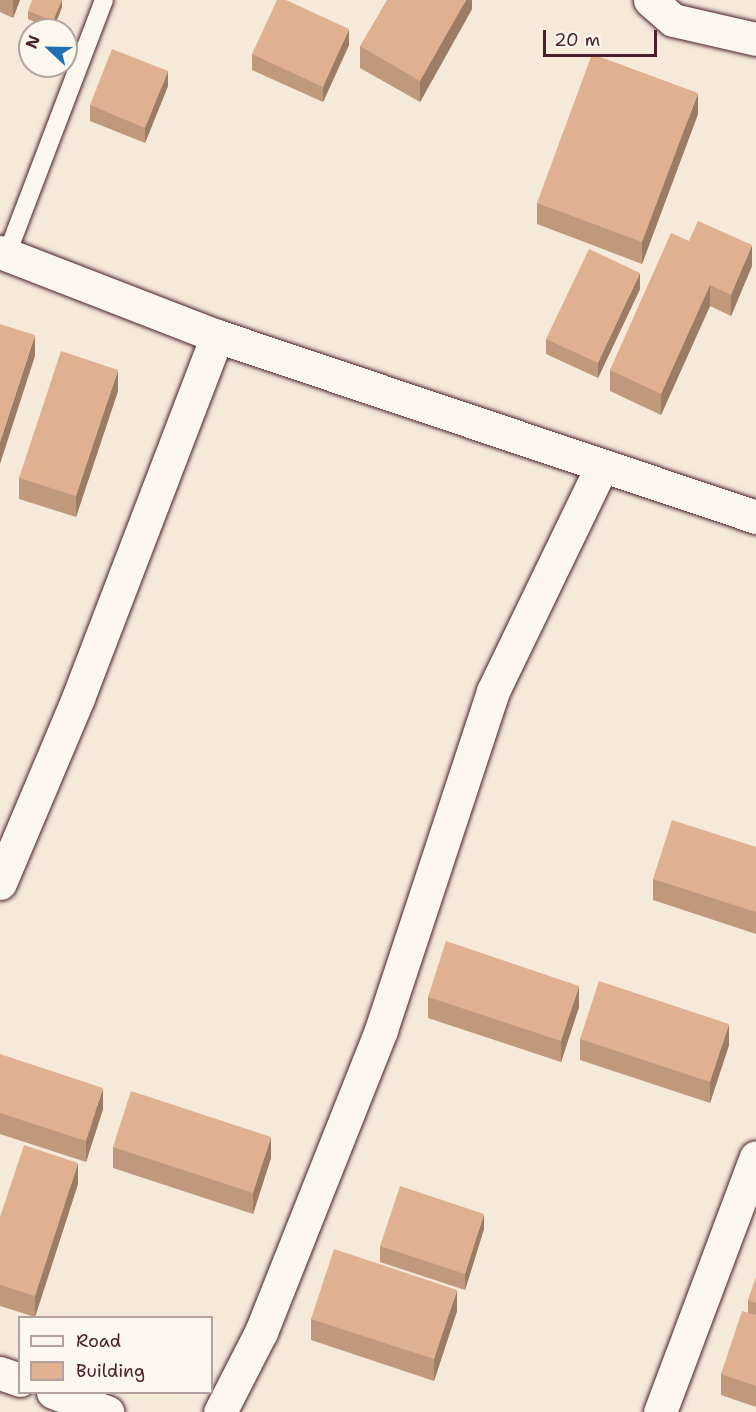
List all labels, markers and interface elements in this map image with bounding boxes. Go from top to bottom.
north arrow [18,18,78,78]
scale bar [546,18,660,56]
text: 20 m [554,28,600,52]
text: N [21,32,45,52]
legend [18,1316,213,1394]
text: Road [76,1329,121,1353]
text: Building [76,1359,145,1383]

